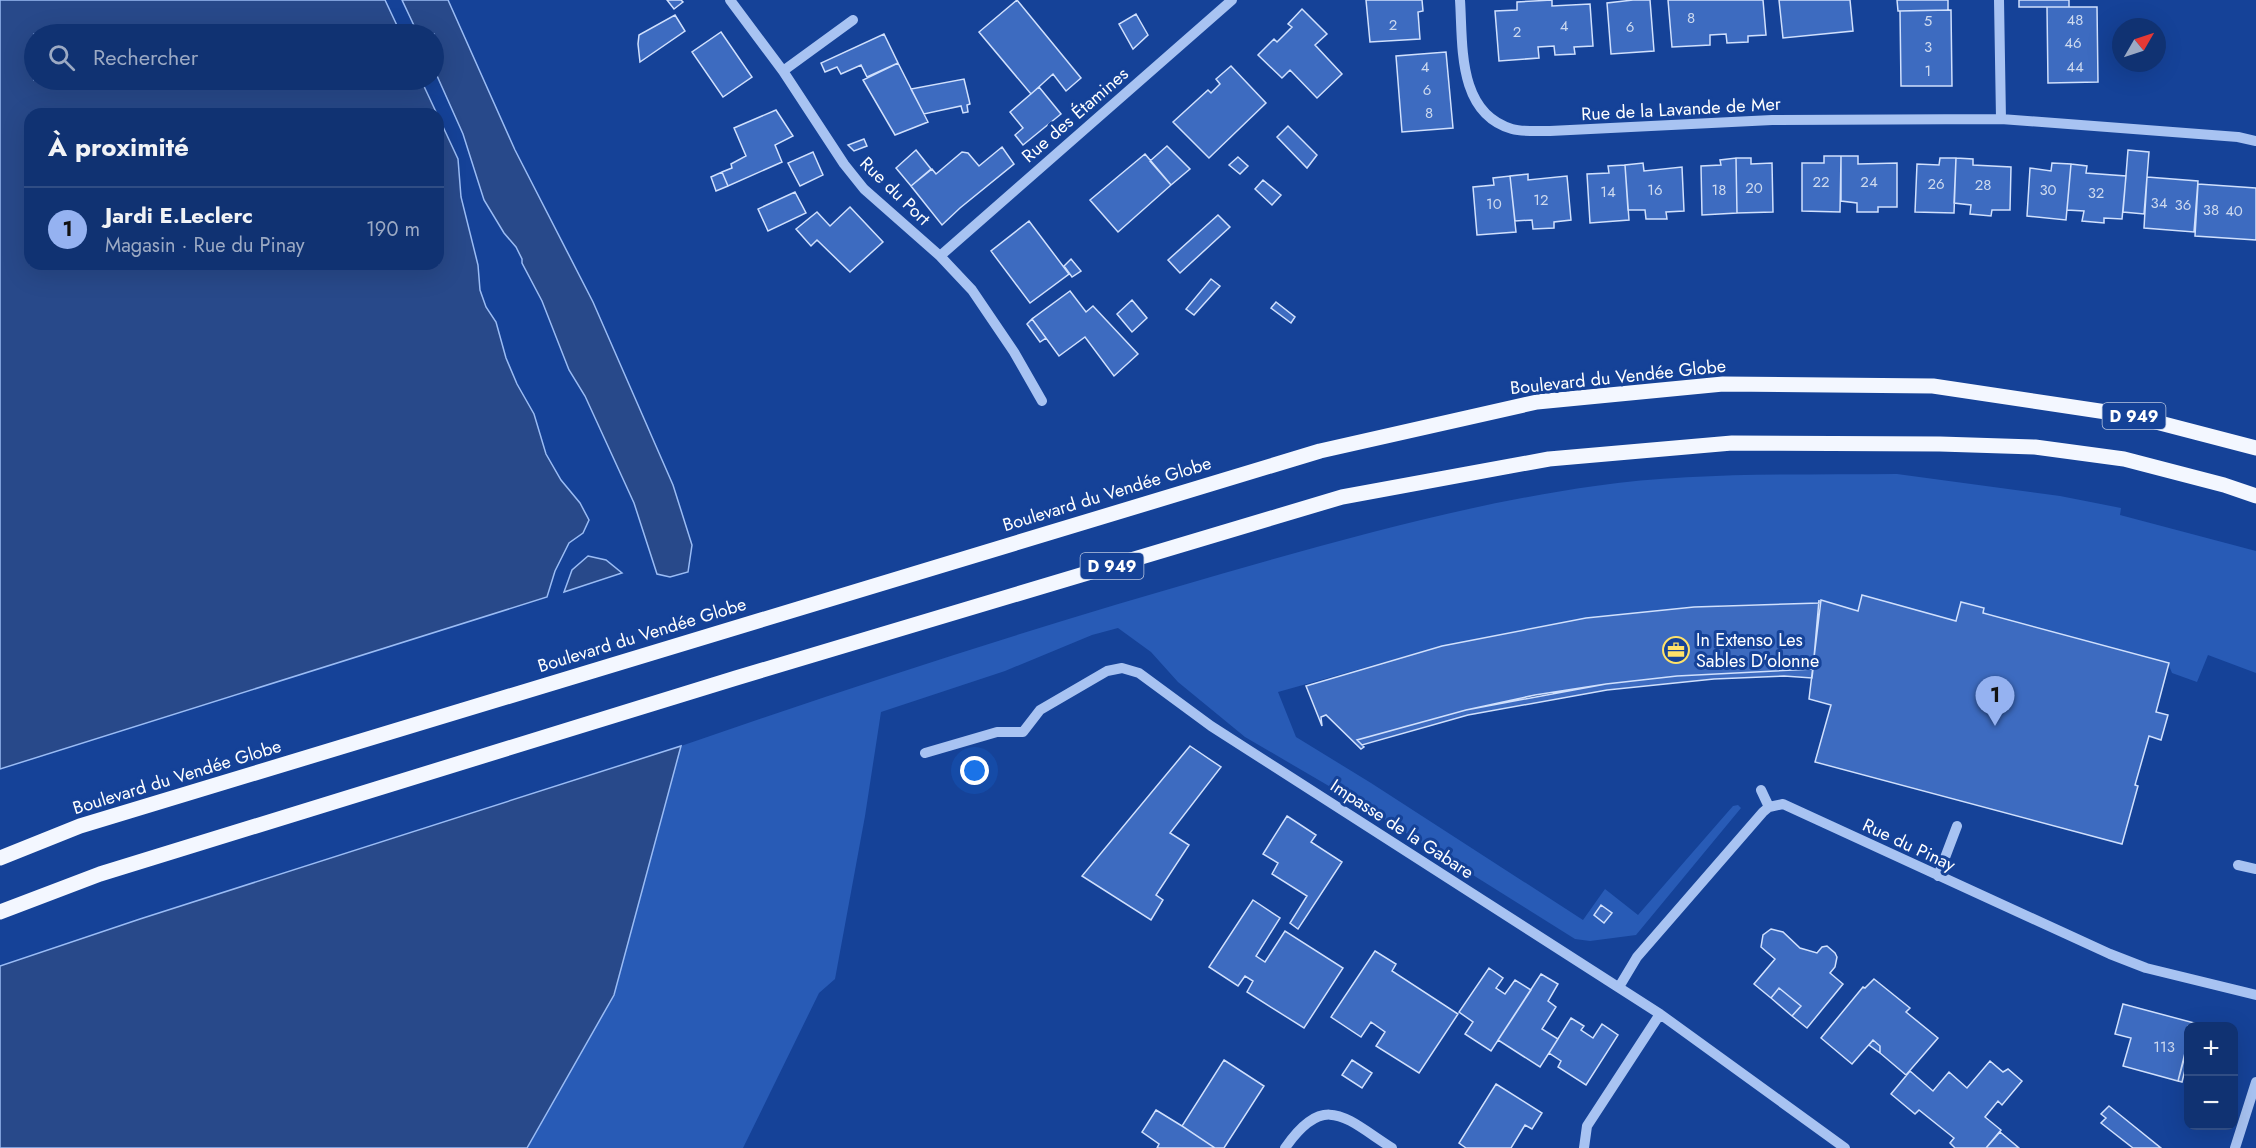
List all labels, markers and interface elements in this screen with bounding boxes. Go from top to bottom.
house number: 8 [1687,7,1695,29]
house number: 48 [2067,9,2083,31]
house number: 5 [1924,10,1932,32]
house number: 2 [1389,14,1397,36]
house number: 4 [1560,15,1569,37]
house number: 6 [1626,16,1634,38]
north arrow [2112,18,2166,72]
house number: 2 [1513,21,1521,43]
search box [24,24,444,90]
house number: 46 [2064,32,2082,54]
house number: 3 [1924,36,1932,58]
icon: search [45,41,78,74]
text: Rechercher [93,41,198,73]
house number: 4 [1421,56,1430,78]
house number: 44 [2066,56,2084,78]
house number: 1 [1925,60,1931,82]
street label: Rue des Étamines [1016,61,1134,169]
house number: 6 [1423,79,1431,101]
street label: Rue de la Lavande de Mer [1580,91,1782,127]
house number: 8 [1425,102,1433,124]
text: À proximité [48,128,189,166]
street label: Rue du Port [854,151,937,232]
house number: 22 [1812,171,1830,193]
house number: 24 [1860,171,1878,193]
house number: 26 [1927,173,1945,195]
house number: 28 [1975,174,1991,196]
house number: 20 [1745,177,1763,199]
house number: 16 [1647,179,1663,201]
house number: 18 [1712,179,1726,201]
house number: 30 [2039,179,2057,201]
house number: 14 [1600,181,1616,203]
house number: 32 [2088,182,2104,204]
house number: 12 [1533,189,1549,211]
house number: 34 [2151,192,2168,214]
house number: 10 [1486,193,1502,215]
house number: 36 [2175,194,2191,216]
text: Jardi E.Leclerc [105,199,253,231]
house number: 38 [2203,199,2219,221]
house number: 40 [2225,200,2243,222]
text: 1 [62,215,73,244]
text: 190 m [366,215,420,244]
text: Magasin · Rue du Pinay [105,231,304,260]
street label: Boulevard du Vendée Globe [1509,353,1727,401]
road number: D 949 [2102,403,2166,429]
street label: Boulevard du Vendée Globe [1000,450,1214,538]
road number: D 949 [1080,553,1144,579]
street label: Boulevard du Vendée Globe [535,591,749,679]
place label: In Extenso Les Sables D'olonne [1696,627,1819,674]
office icon: In Extenso Les Sables D'olonne [1661,635,1691,665]
pin: 1 [1976,676,2014,726]
street label: Boulevard du Vendée Globe [70,733,284,821]
your location [960,756,989,785]
street label: Impasse de la Gabare [1325,773,1479,885]
street label: Rue du Pinay [1858,812,1960,878]
map controls [2184,1022,2238,1130]
button: + [2184,1022,2238,1076]
house number: 113 [2153,1036,2175,1058]
button: − [2184,1076,2238,1130]

